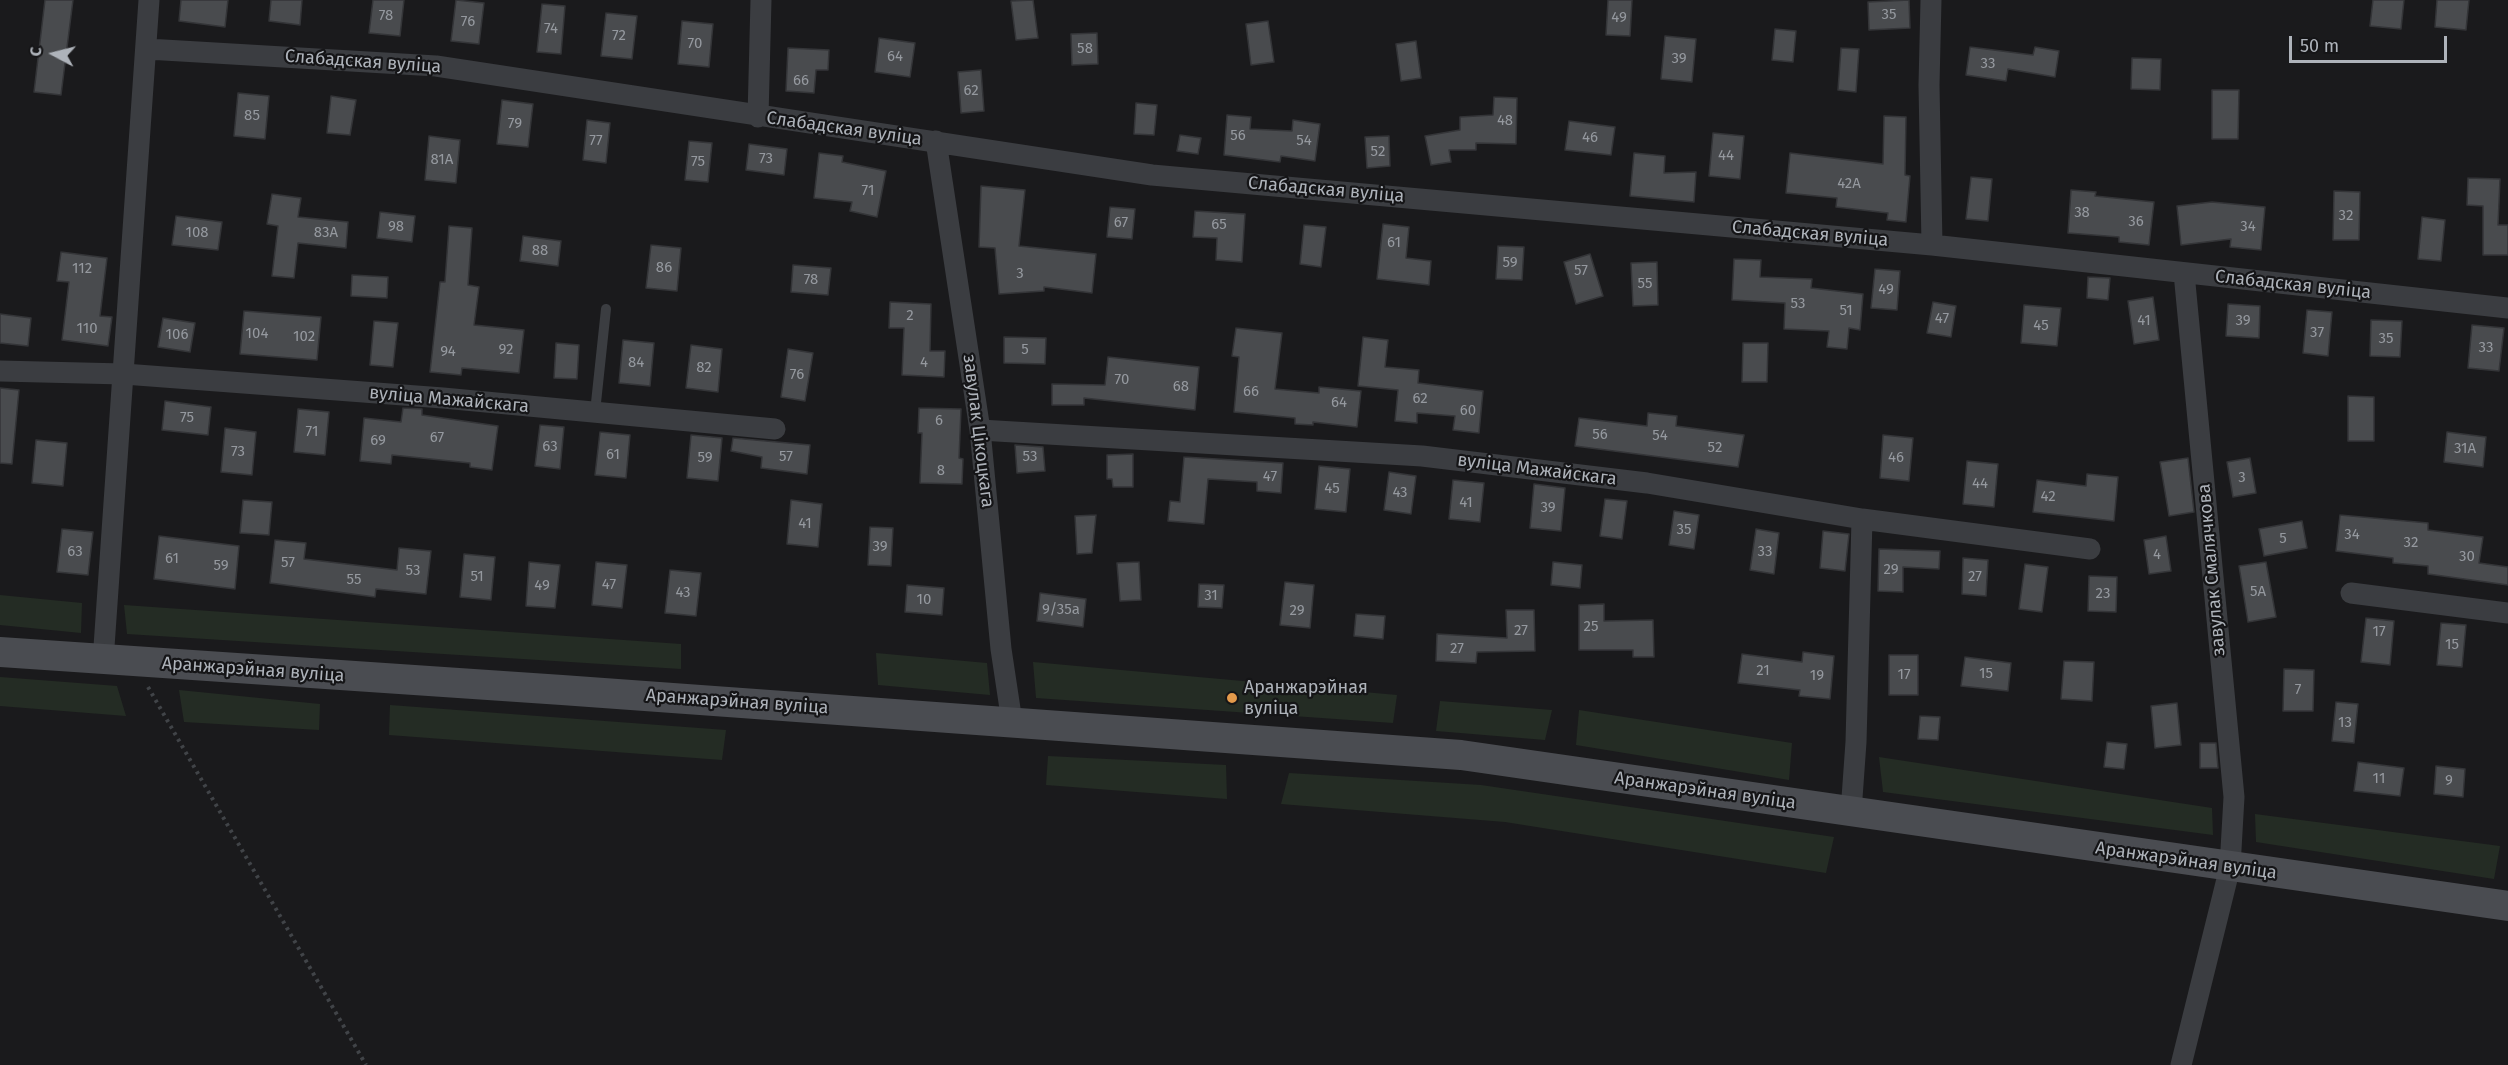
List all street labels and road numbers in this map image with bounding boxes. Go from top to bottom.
street label: Слабадская вуліца [284,46,442,78]
street label: Слабадская вуліца [765,107,923,151]
street label: Слабадская вуліца [1247,172,1405,208]
street label: Слабадская вуліца [1731,216,1889,252]
street label: Слабадская вуліца [2214,266,2372,304]
street label: завулак Цікоцкага [958,353,998,509]
street label: вуліца Мажайскага [368,382,530,418]
street label: вуліца Мажайскага [1456,450,1618,490]
street label: завулак Смалячкова [2194,483,2230,657]
street label: Аранжарэйная вуліца [161,653,345,687]
street label: Аранжарэйная вуліца [645,685,829,719]
street label: Аранжарэйная вуліца [1613,768,1797,814]
street label: Аранжарэйная вуліца [2094,838,2278,884]

